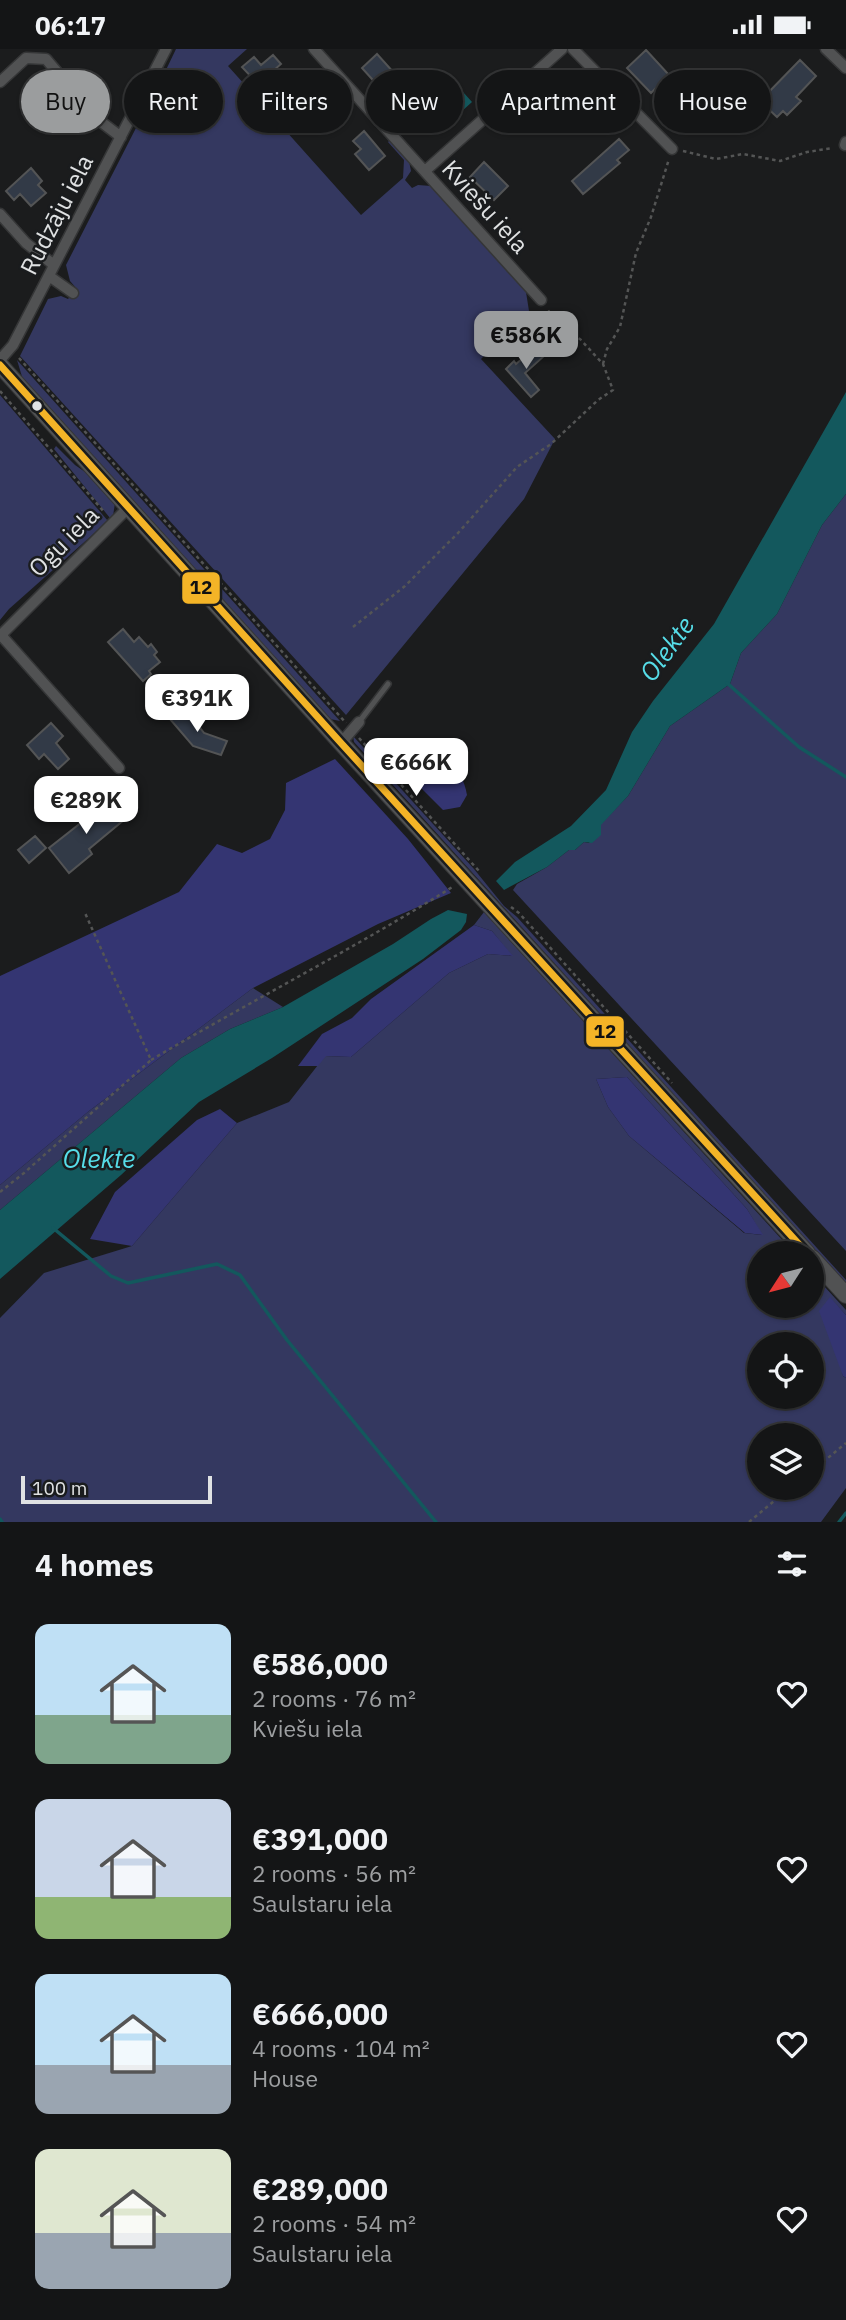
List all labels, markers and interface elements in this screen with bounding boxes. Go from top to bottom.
text: 06:17 [35,8,106,42]
chip: Buy [21,70,110,133]
chip: Rent [124,70,223,133]
chip: Filters [237,70,352,133]
chip: New [366,70,463,133]
chip: Apartment [477,70,640,133]
chip: House [654,70,771,133]
street label: Rudzāju iela [12,149,100,280]
street label: Kviešu iela [435,153,536,260]
pin: €586K [477,311,575,371]
text: €586K [490,319,562,349]
unlabelled marker [30,399,44,413]
street label: Ogu iela [21,499,106,584]
line badge: 12 [181,571,221,605]
text: 12 [190,575,212,599]
water label: Olekte [631,609,701,688]
pin: €391K [148,675,246,734]
text: €391K [161,682,233,712]
pin: €666K [367,739,465,798]
text: €666K [380,746,452,776]
pin: €289K [37,777,135,836]
text: €289K [50,784,122,814]
line badge: 12 [585,1015,625,1048]
text: 12 [594,1019,616,1043]
water label: Olekte [63,1141,135,1175]
north arrow [747,1241,824,1318]
map controls [747,1241,824,1500]
button: locate [747,1332,824,1409]
button: layers [747,1423,824,1500]
scale bar [21,1473,212,1505]
text: 100 m [32,1476,87,1500]
text: 4 homes [35,1545,154,1584]
icon: filters [773,1545,811,1583]
text: €586,000 [252,1644,388,1683]
icon: home [91,1652,175,1736]
icon: heart [773,1675,811,1713]
text: 2 rooms · 76 m² [252,1683,416,1713]
text: Kviešu iela [252,1713,363,1743]
text: €391,000 [252,1819,388,1858]
icon: home [91,1827,175,1911]
icon: heart [773,1850,811,1888]
text: 2 rooms · 56 m² [252,1858,416,1888]
text: Saulstaru iela [252,1888,392,1918]
text: €666,000 [252,1994,388,2033]
icon: home [91,2002,175,2086]
icon: heart [773,2025,811,2063]
text: 4 rooms · 104 m² [252,2033,430,2063]
text: House [252,2063,318,2093]
text: €289,000 [252,2169,388,2208]
icon: home [91,2177,175,2261]
icon: heart [773,2200,811,2238]
text: 2 rooms · 54 m² [252,2208,416,2238]
text: Saulstaru iela [252,2238,392,2268]

